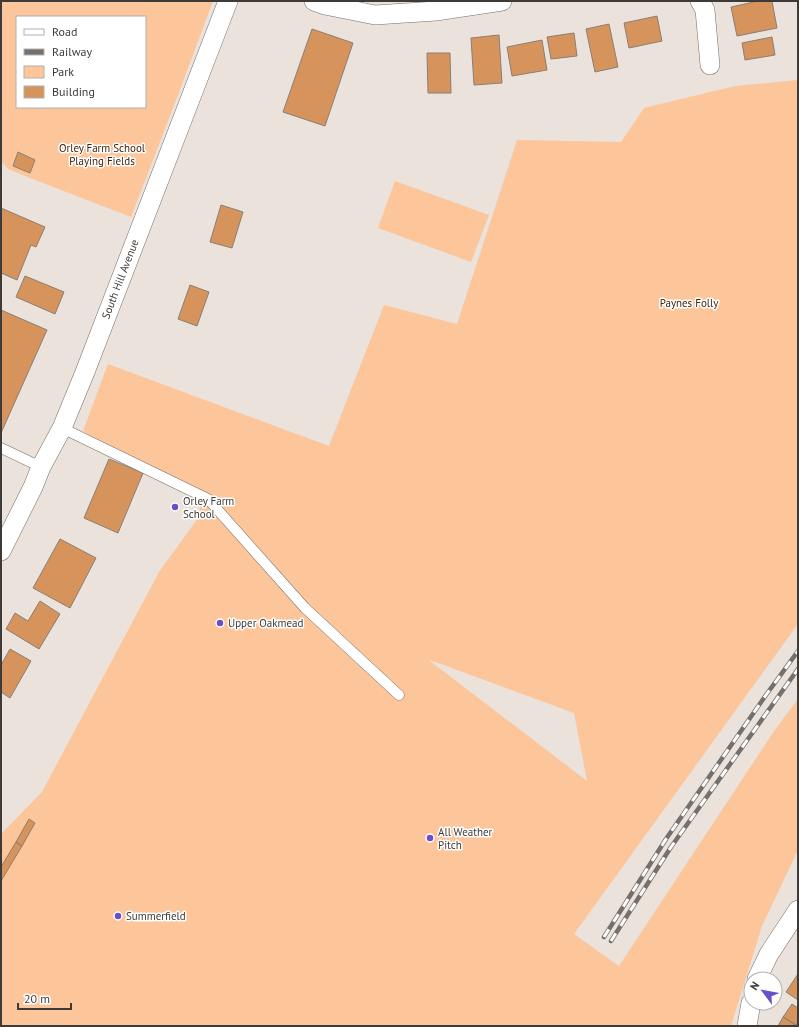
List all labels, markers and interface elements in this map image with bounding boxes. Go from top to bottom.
legend [16,16,146,108]
text: Road [52,24,77,39]
text: Railway [52,44,92,59]
text: Park [52,64,74,79]
text: Building [52,84,95,99]
park label: Orley Farm School Playing Fields [59,141,146,168]
street label: South Hill Avenue [98,237,142,321]
park label: Paynes Folly [660,296,719,310]
place label: Orley Farm School [183,494,234,521]
marker: Orley Farm School [170,502,180,512]
place label: Upper Oakmead [228,616,304,630]
marker: Upper Oakmead [215,618,225,628]
place label: All Weather Pitch [438,825,493,852]
marker: All Weather Pitch [425,833,435,843]
place label: Summerfield [126,909,186,923]
marker: Summerfield [113,911,123,921]
north arrow [743,971,783,1011]
text: N [747,979,762,992]
scale bar [18,985,71,1011]
text: 20 m [24,991,50,1006]

